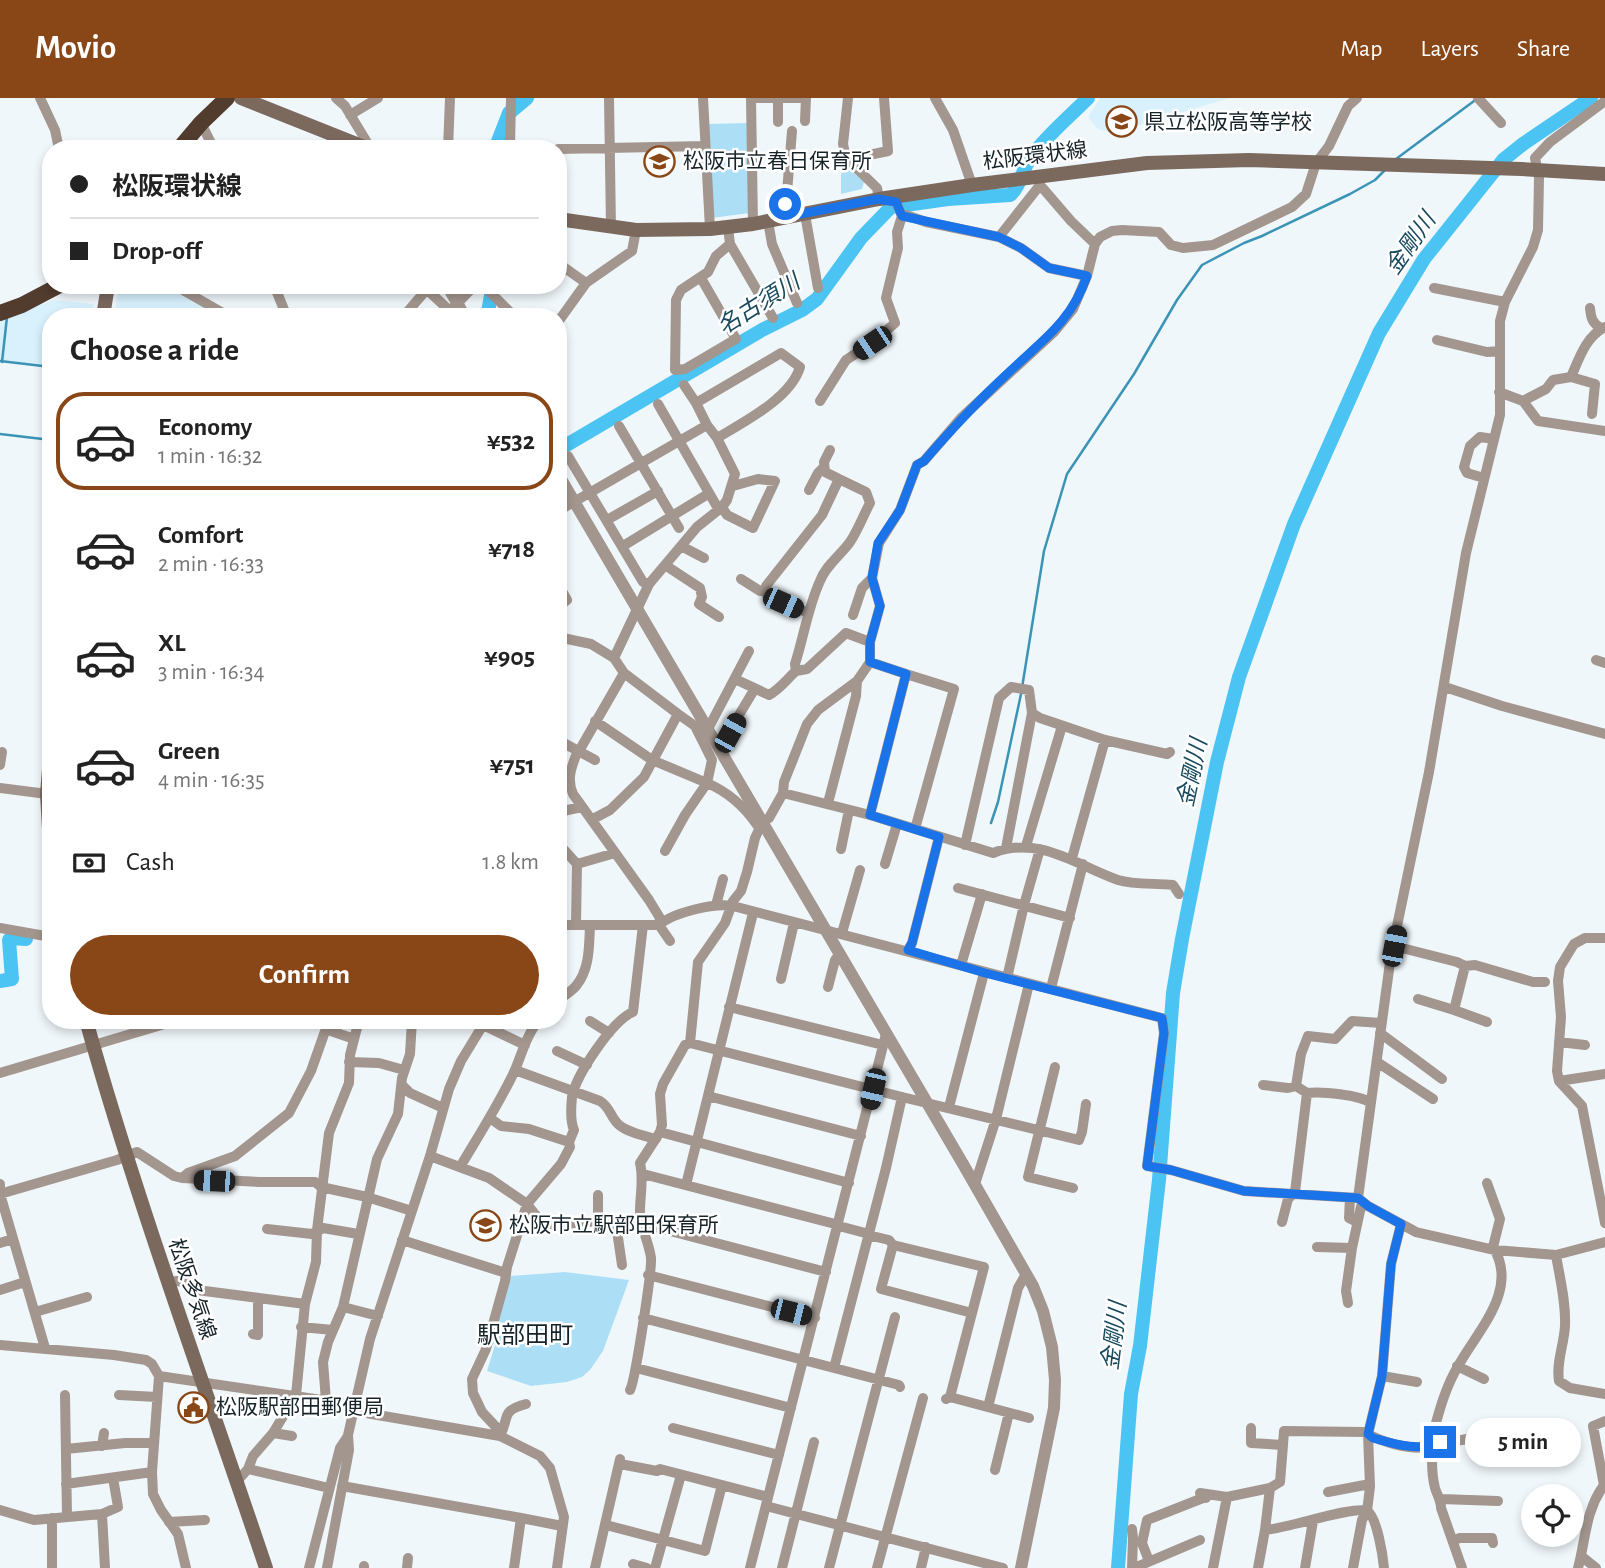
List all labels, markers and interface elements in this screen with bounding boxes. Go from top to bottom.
text: Movio [35,32,116,65]
text: Map [1340,37,1382,61]
text: Layers [1420,37,1479,61]
text: Share [1517,37,1570,61]
school or university icon: 県立松阪高等学校 [1104,105,1138,139]
place label: 県立松阪高等学校 [1144,111,1312,133]
street label: 松阪環状線 [981,138,1088,173]
school or university icon: 松阪市立春日保育所 [643,144,677,178]
place label: 松阪市立春日保育所 [683,150,872,172]
text: 松阪環状線 [112,174,242,200]
route start [769,188,801,220]
water label: 金剛川 [1380,206,1442,279]
text: Drop-off [112,238,201,264]
water label: 名古須川 [713,268,807,339]
car [849,323,896,363]
text: Choose a ride [70,334,239,366]
icon: car [74,410,137,473]
text: Economy [158,414,252,440]
text: ¥532 [487,428,535,454]
text: 1 min · 16:32 [158,445,262,468]
icon: car [74,518,137,581]
text: Comfort [158,522,243,548]
text: ¥718 [488,536,535,562]
text: 2 min · 16:33 [158,553,264,576]
car [760,585,807,621]
icon: car [74,626,137,689]
text: XL [158,630,185,656]
text: ¥905 [484,644,535,670]
text: 3 min · 16:34 [158,661,265,684]
car [711,710,750,756]
icon: car [74,734,137,797]
water label: 金剛川 [1173,734,1212,809]
text: Green [158,738,220,764]
text: ¥751 [489,752,535,778]
text: 4 min · 16:35 [158,769,265,792]
icon: cash [70,844,108,882]
text: Cash [126,849,175,875]
text: 1.8 km [482,851,539,874]
car [1380,923,1409,969]
button: Confirm [70,935,539,1015]
car [859,1066,888,1112]
car [193,1170,236,1192]
school or university icon: 松阪市立駅部田保育所 [469,1208,503,1242]
place label: 松阪市立駅部田保育所 [509,1214,719,1236]
street label: 松阪多気線 [165,1236,220,1342]
car [769,1297,814,1327]
water label: 金剛川 [1097,1297,1131,1372]
district label: 駅部田町 [477,1322,573,1348]
public building icon: 松阪駅部田郵便局 [176,1390,210,1424]
place label: 松阪駅部田郵便局 [216,1396,384,1418]
callout: 5 min [1464,1418,1580,1466]
route end [1424,1426,1456,1458]
text: 5 min [1498,1431,1548,1454]
map controls [1521,1484,1584,1547]
button: locate [1521,1484,1584,1547]

